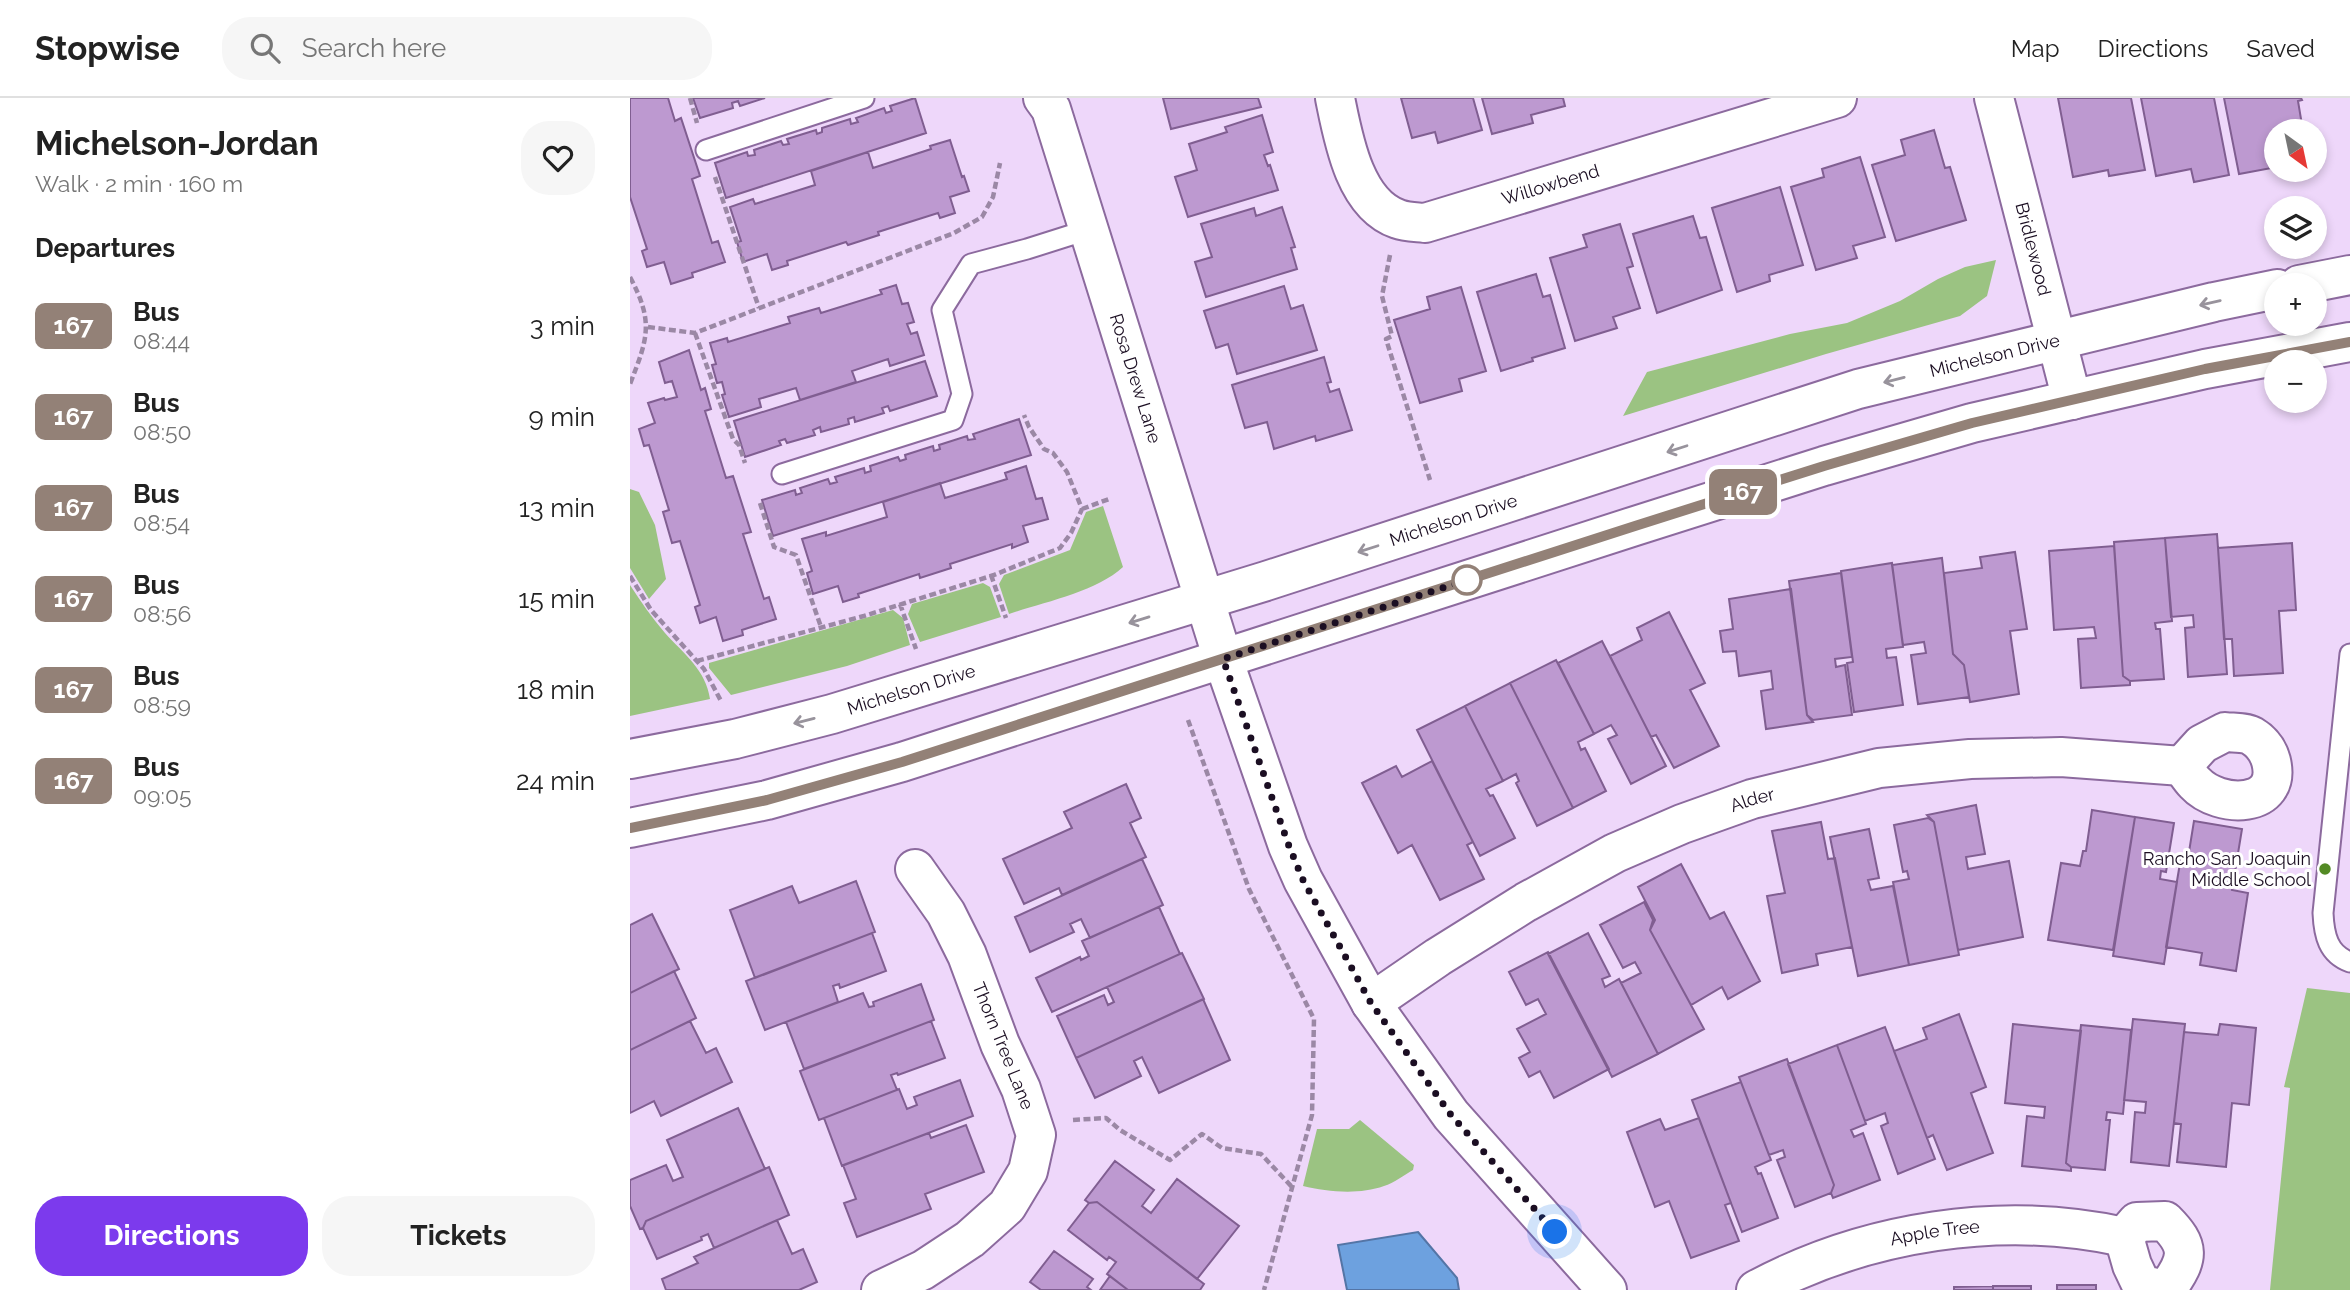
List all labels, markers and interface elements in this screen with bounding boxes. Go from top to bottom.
search box [222,17,712,80]
text: Stopwise [35,29,180,68]
icon: search [246,29,284,67]
text: Search here [302,33,446,63]
text: Map [2011,34,2060,63]
text: Directions [2098,34,2208,63]
text: Saved [2246,34,2315,63]
north arrow [2264,119,2328,182]
map controls [2264,119,2327,413]
button: heart [521,121,595,195]
text: Michelson-Jordan [35,124,319,163]
street label: Willowbend [1499,160,1602,209]
text: Walk · 2 min · 160 m [35,170,243,197]
button: layers [2264,196,2327,259]
street label: Bridlewood [2011,200,2056,298]
text: Departures [35,233,175,263]
button: + [2264,273,2327,336]
text: Bus [133,297,180,327]
one-way arrow [2199,297,2222,310]
text: 167 [54,311,93,340]
text: 3 min [530,311,595,341]
street label: Rosa Drew Lane [1106,311,1166,446]
text: 08:44 [133,327,190,354]
street label: Michelson Drive [1927,329,2062,381]
button: − [2264,350,2327,413]
one-way arrow [1883,374,1906,387]
text: Bus [133,388,180,418]
text: 167 [54,402,93,431]
text: 9 min [528,402,595,432]
text: 08:50 [133,418,192,445]
one-way arrow [1666,443,1688,456]
line badge: 167 [1703,469,1783,515]
text: 167 [1723,477,1763,506]
text: Bus [133,479,180,509]
street label: Michelson Drive [1387,489,1520,550]
text: 167 [54,493,93,522]
text: 13 min [519,493,595,523]
text: 08:54 [133,509,190,536]
one-way arrow [1358,543,1380,556]
unlabelled marker [1452,565,1482,595]
text: Bus [133,570,180,600]
text: 167 [54,584,93,613]
text: 15 min [518,584,595,614]
text: 08:56 [133,600,191,627]
one-way arrow [1128,614,1150,627]
street label: Michelson Drive [844,660,978,719]
text: Bus [133,661,180,691]
text: 167 [54,675,93,704]
text: 18 min [517,675,595,705]
text: 08:59 [133,691,191,718]
one-way arrow [793,715,816,728]
text: Bus [133,752,180,782]
text: 167 [54,766,93,795]
text: 24 min [516,766,595,796]
text: 09:05 [133,782,192,809]
street label: Alder [1727,783,1777,816]
place label: Rancho San Joaquin Middle School [2143,848,2311,890]
marker: Rancho San Joaquin Middle School [2317,861,2333,877]
street label: Thorn Tree Lane [968,979,1039,1113]
button: Directions [35,1196,308,1276]
button: Tickets [322,1196,595,1276]
your location [1537,1214,1572,1249]
street label: Apple Tree [1888,1215,1981,1249]

